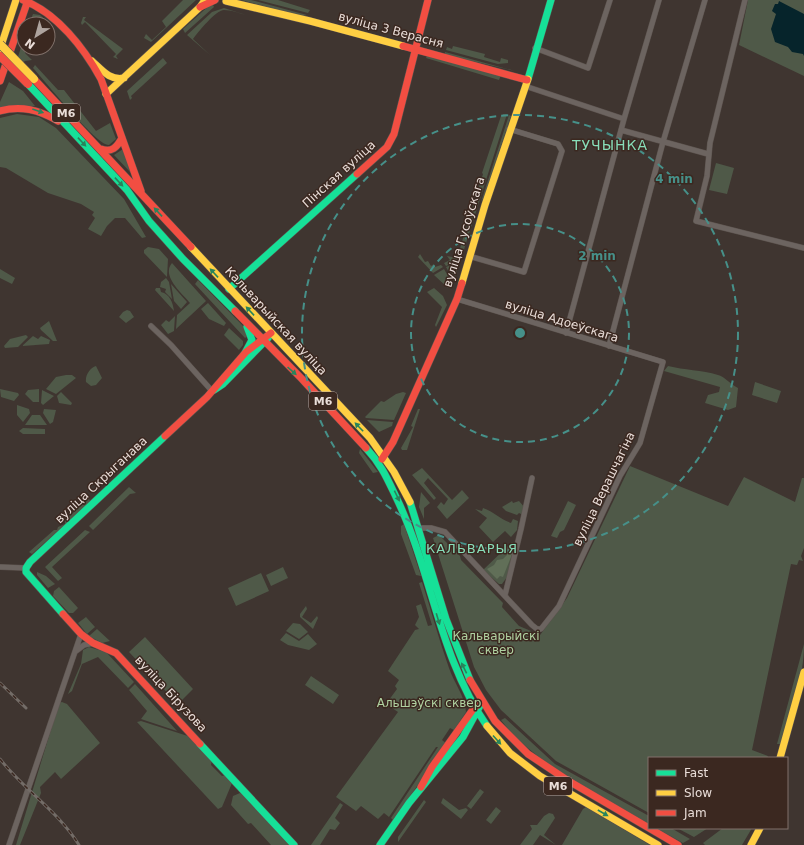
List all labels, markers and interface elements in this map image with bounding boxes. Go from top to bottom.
street label: вуліца 3 Верасня [337,9,445,51]
north arrow [16,16,56,56]
text: N [23,36,38,52]
road number: М6 [52,104,80,122]
one-way arrow [32,109,44,115]
one-way arrow [77,137,87,147]
district label: ТУЧЫНКА [571,137,648,153]
street label: Пінская вуліца [300,138,378,210]
text: 4 min [655,172,693,186]
street label: вуліца Гусоўскага [441,175,487,289]
one-way arrow [114,177,124,187]
one-way arrow [154,207,163,218]
text: 2 min [578,249,616,263]
street label: Кальварыйская вуліца [222,264,330,378]
one-way arrow [210,268,219,278]
street label: вуліца Адоеўскага [504,297,620,345]
one-way arrow [245,306,255,316]
centre of rings [513,326,527,340]
one-way arrow [287,366,298,375]
road number: М6 [309,392,337,410]
one-way arrow [354,422,364,432]
street label: вуліца Верашчагіна [570,430,638,548]
street label: вуліца Скрыганава [52,434,150,526]
one-way arrow [394,491,400,502]
district label: КАЛЬВАРЫЯ [426,541,518,556]
one-way arrow [435,614,441,626]
park label: Кальварыйскі сквер [452,629,540,657]
street label: вуліца Бірузова [132,653,210,735]
one-way arrow [461,662,467,673]
park label: Альшэўскі сквер [377,696,481,710]
one-way arrow [492,734,501,745]
legend [648,757,788,829]
text: Fast [684,766,708,780]
road number: М6 [544,777,572,795]
text: Slow [684,786,712,800]
text: Jam [683,806,707,820]
one-way arrow [597,809,609,816]

